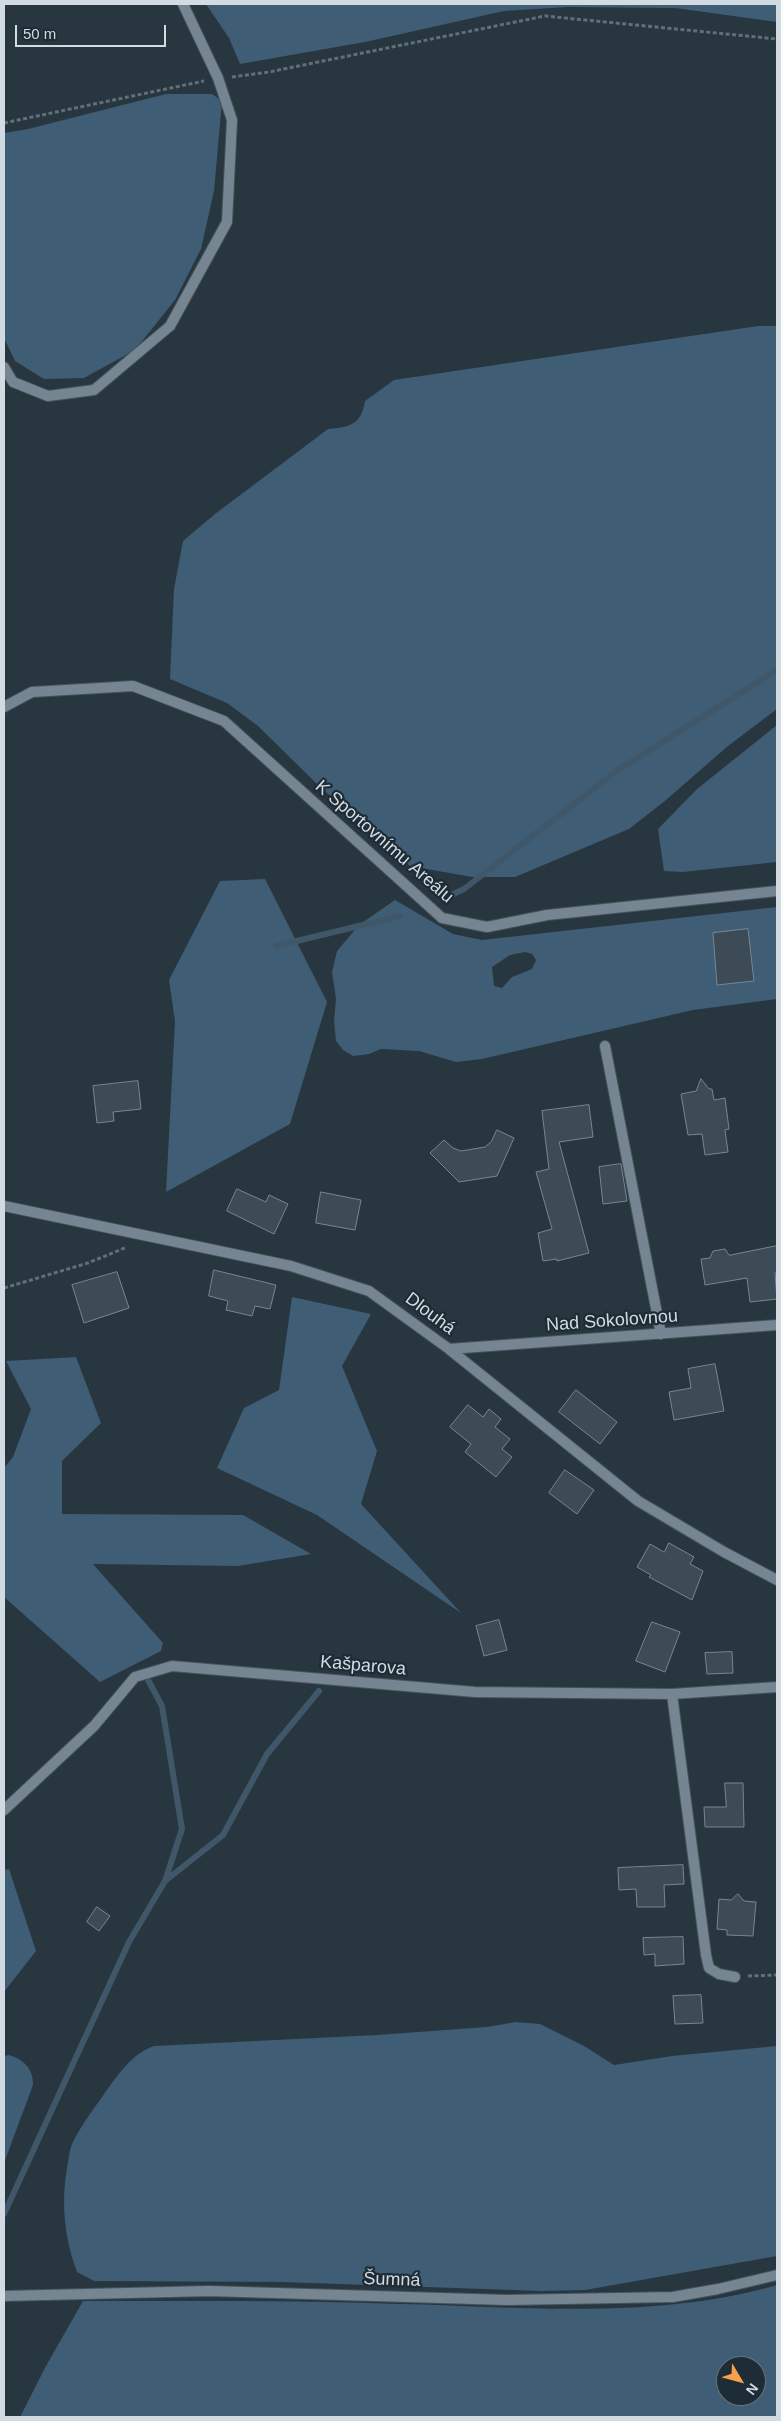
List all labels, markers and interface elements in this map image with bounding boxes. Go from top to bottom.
scale bar [18,15,169,47]
text: 50 m [23,25,56,42]
street label: K Sportovnímu Areálu [310,776,458,908]
street label: Dlouhá [401,1288,459,1340]
street label: Nad Sokolovnou [545,1306,679,1336]
street label: Kašparova [319,1651,407,1681]
street label: Šumná [363,2268,421,2292]
north arrow [716,2356,766,2406]
text: N [743,2381,762,2398]

